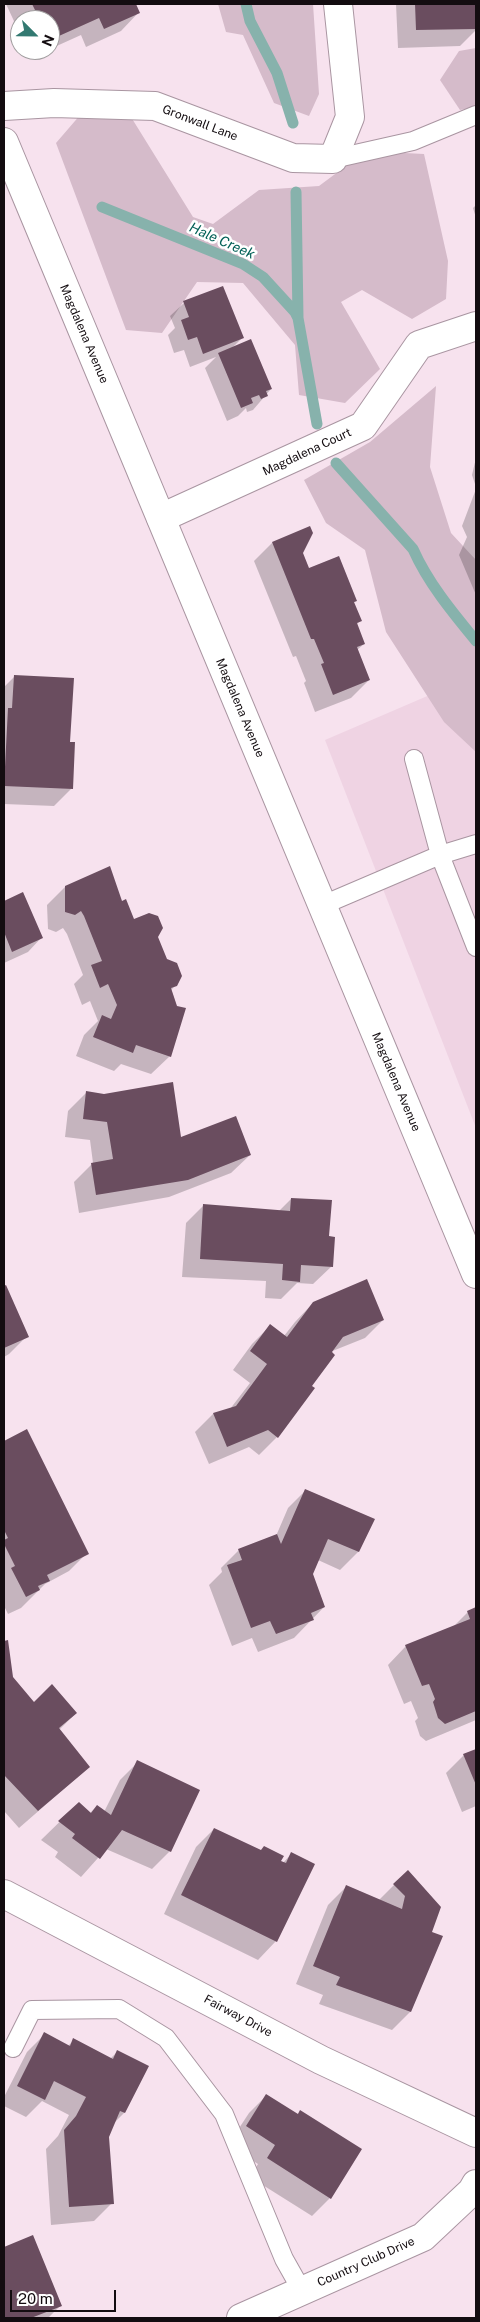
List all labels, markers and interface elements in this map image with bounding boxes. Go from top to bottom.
north arrow [10,10,60,60]
text: N [38,32,57,49]
street label: Gronwall Lane [160,102,240,144]
water label: Hale Creek [187,219,257,263]
street label: Magdalena Avenue [57,282,111,386]
street label: Magdalena Court [260,425,354,479]
street label: Magdalena Avenue [213,656,267,760]
street label: Magdalena Avenue [369,1030,423,1134]
street label: Fairway Drive [201,1992,275,2040]
street label: Country Club Drive [315,2234,417,2290]
scale bar [12,2280,119,2312]
text: 20 m [18,2290,53,2307]

